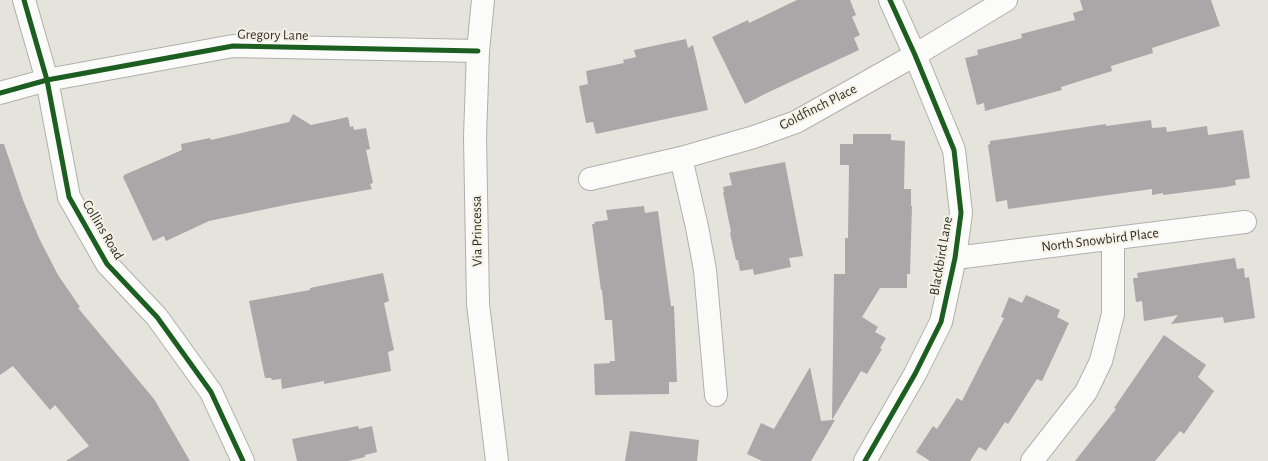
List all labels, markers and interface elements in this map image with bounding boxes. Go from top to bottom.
street label: Gregory Lane [237,26,309,44]
street label: Goldfinch Place [776,80,860,134]
street label: Via Princessa [468,195,486,267]
street label: Collins Road [79,197,127,263]
street label: Blackbird Lane [926,215,956,297]
street label: North Snowbird Place [1040,224,1160,256]

